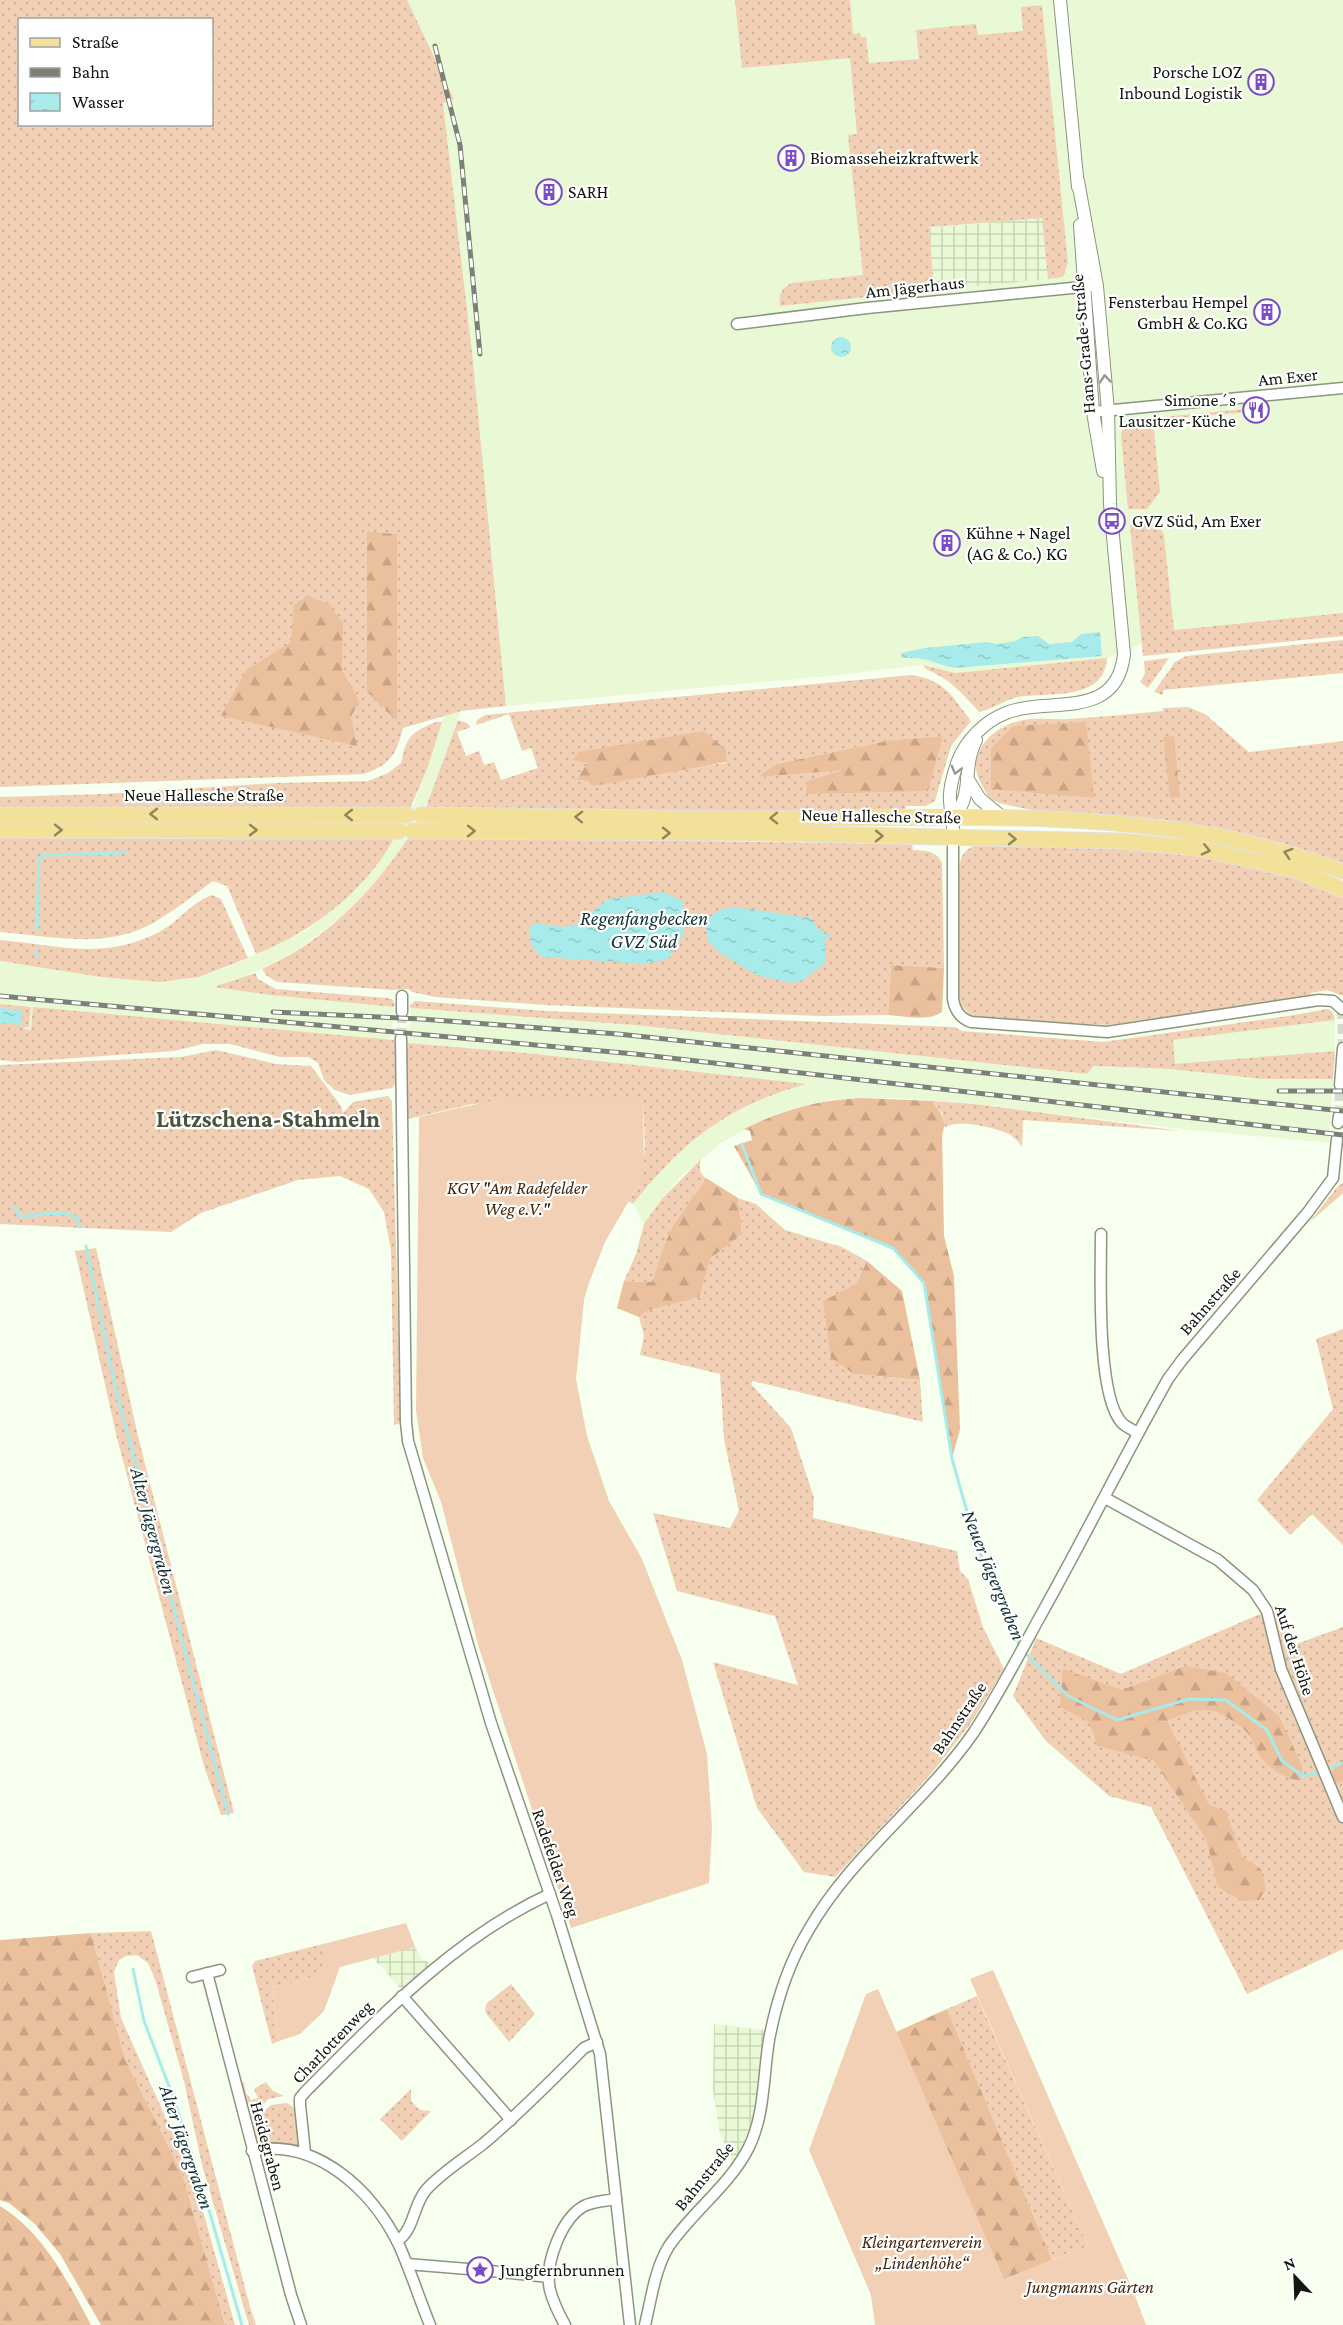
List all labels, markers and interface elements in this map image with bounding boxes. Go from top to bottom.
legend [18,18,213,126]
text: Straße [72,32,119,52]
text: Bahn [72,62,110,82]
place label: Porsche LOZ Inbound Logistik [1119,62,1242,103]
building icon: Porsche LOZ Inbound Logistik [1246,67,1276,97]
text: Wasser [72,92,125,112]
building icon: Biomasseheizkraftwerk [776,143,806,173]
place label: Biomasseheizkraftwerk [810,148,979,168]
building icon: SARH [534,177,564,207]
place label: SARH [568,182,609,202]
street label: Am Jägerhaus [865,272,965,302]
street label: Hans-Grade-Straße [1067,273,1099,415]
place label: Fensterbau Hempel GmbH & Co.KG [1108,292,1248,333]
building icon: Fensterbau Hempel GmbH & Co.KG [1252,297,1282,327]
street label: Am Exer [1257,364,1319,390]
one-way arrow [1099,375,1112,384]
place label: Simone´s Lausitzer-Küche [1118,390,1236,431]
restaurant icon: Simone´s Lausitzer-Küche [1241,395,1271,425]
bus stop icon: GVZ Süd, Am Exer [1097,506,1127,536]
place label: GVZ Süd, Am Exer [1132,511,1262,531]
place label: Kühne + Nagel (AG & Co.) KG [966,523,1071,565]
building icon: Kühne + Nagel (AG & Co.) KG [932,528,962,558]
one-way arrow [951,764,963,775]
street label: Neue Hallesche Straße [124,785,284,805]
street label: Neue Hallesche Straße [801,805,961,827]
one-way arrow [149,808,158,820]
one-way arrow [344,809,353,821]
one-way arrow [575,811,584,823]
one-way arrow [770,812,779,825]
one-way arrow [54,823,63,836]
one-way arrow [249,824,258,836]
one-way arrow [466,825,475,837]
one-way arrow [661,827,670,839]
one-way arrow [875,830,884,842]
one-way arrow [1007,832,1016,845]
one-way arrow [1201,843,1211,856]
one-way arrow [1283,848,1293,860]
water label: Regenfangbecken GVZ Süd [580,907,708,952]
district label: Lützschena-Stahmeln [156,1105,380,1132]
park label: KGV "Am Radefelder Weg e.V." [447,1178,588,1219]
street label: Bahnstraße [1175,1263,1245,1339]
water label: Alter Jägergraben [125,1464,181,1597]
water label: Neuer Jägergraben [957,1507,1030,1644]
street label: Auf der Höhe [1271,1602,1319,1698]
street label: Bahnstraße [928,1678,991,1758]
street label: Radefelder Weg [528,1806,584,1920]
street label: Charlottenweg [287,1996,377,2088]
water label: Alter Jägergraben [154,2081,219,2213]
street label: Heidegraben [246,2099,290,2193]
street label: Bahnstraße [670,2137,738,2214]
park label: Kleingartenverein „Lindenhöhe“ [862,2232,982,2273]
north arrow [1265,2247,1325,2307]
text: N [1281,2254,1298,2274]
place icon: Jungfernbrunnen [465,2255,495,2285]
place label: Jungfernbrunnen [498,2260,625,2280]
park label: Jungmanns Gärten [1023,2277,1154,2297]

